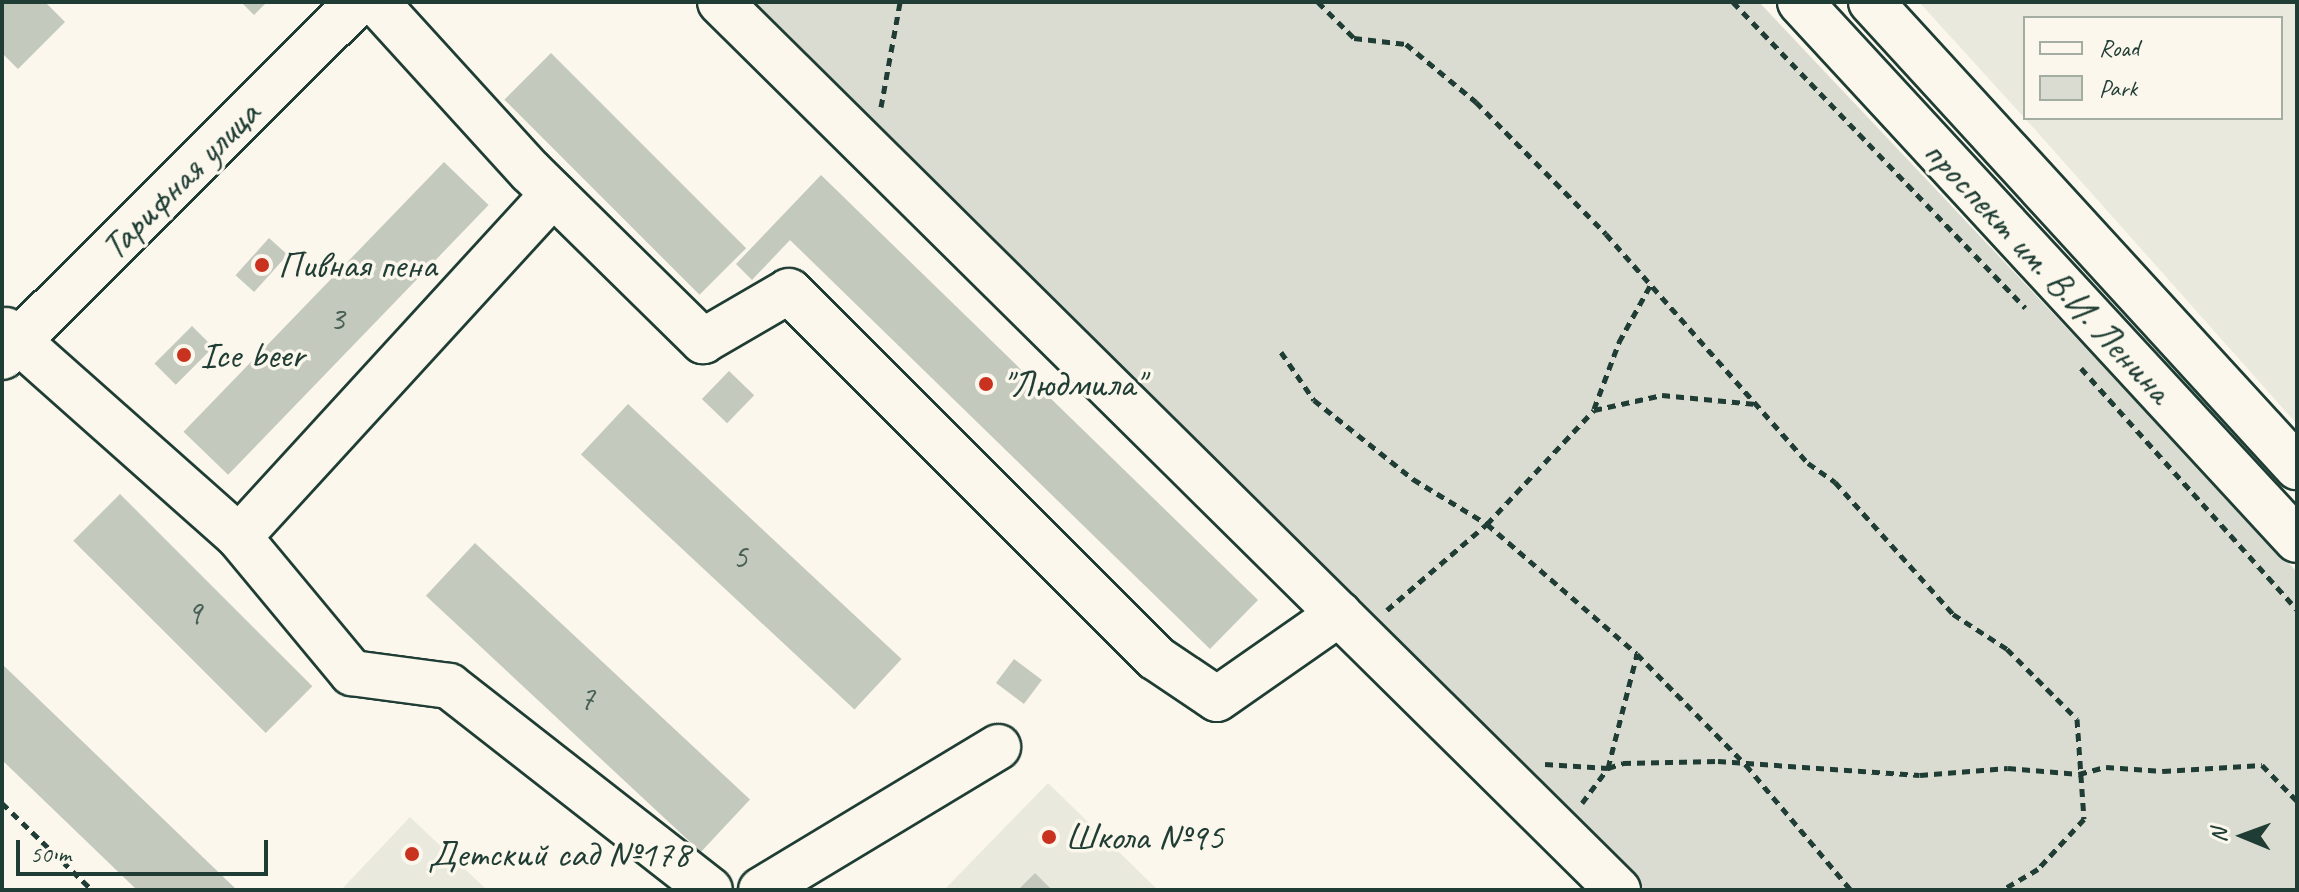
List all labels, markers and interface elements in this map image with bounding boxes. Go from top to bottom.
legend [2023,16,2283,120]
text: Road [2099,33,2139,63]
text: Park [2099,73,2137,103]
street label: Тарифная улица [90,90,270,270]
street label: проспект им. В.И. Ленина [1914,129,2182,413]
place label: Пивная пена [278,242,437,288]
marker: Пивная пена [253,256,271,274]
house number: 3 [329,299,345,339]
place label: Ice beer [200,332,305,378]
marker: Ice beer [175,346,193,364]
place label: "Людмила" [1002,361,1144,407]
marker: "Людмила" [977,375,995,393]
house number: 5 [732,537,748,577]
house number: 9 [186,593,202,633]
house number: 7 [579,678,595,718]
north arrow [2203,796,2283,876]
place label: Школа №95 [1065,814,1224,860]
scale bar [20,824,272,874]
marker: Школа №95 [1040,828,1058,846]
text: N [2205,829,2233,843]
place label: Детский сад №178 [428,831,690,877]
text: 50 m [30,839,71,869]
marker: Детский сад №178 [403,845,421,863]

